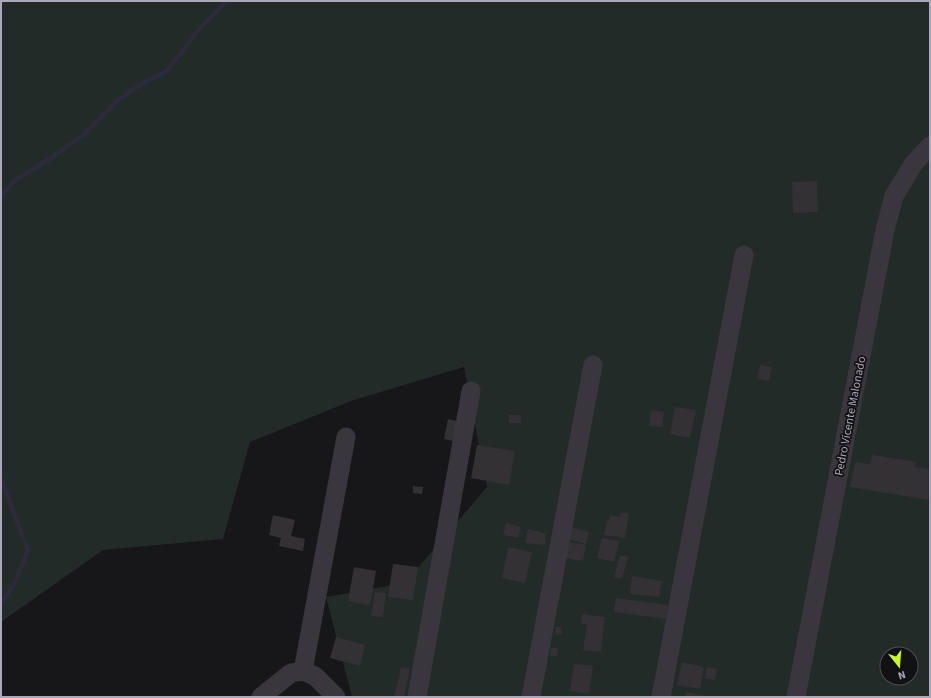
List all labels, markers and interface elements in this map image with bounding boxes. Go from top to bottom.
street label: Pedro Vicente Malonado [831,355,870,477]
north arrow [879,646,919,686]
text: N [896,667,907,683]

